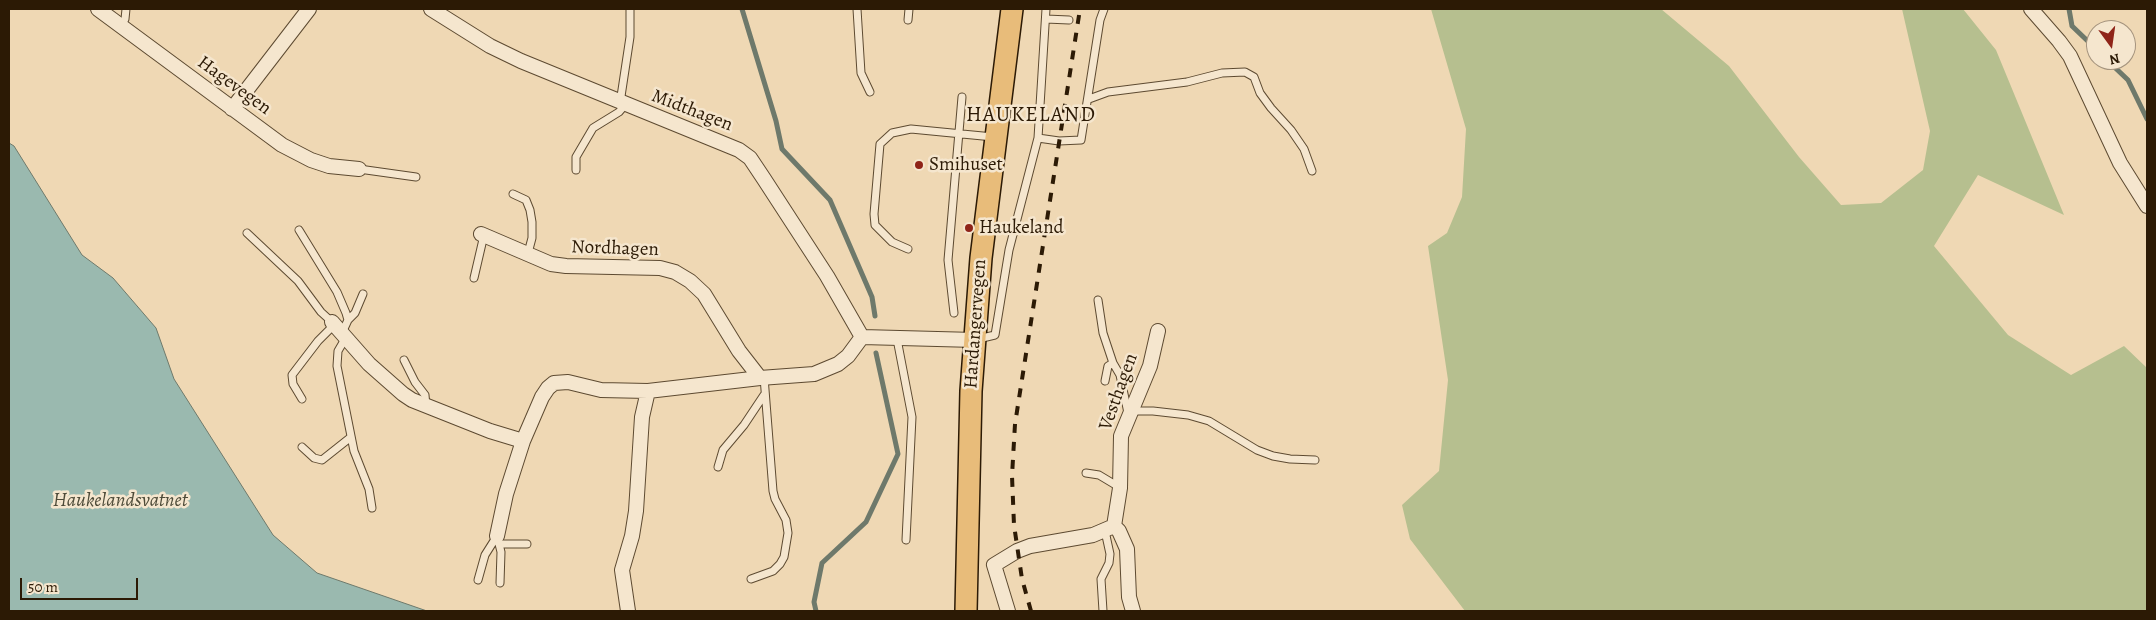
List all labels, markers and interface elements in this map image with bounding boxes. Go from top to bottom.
north arrow [2086,20,2136,70]
text: N [2107,49,2122,70]
street label: Hagevegen [193,52,275,120]
street label: Midthagen [648,85,736,137]
district label: HAUKELAND [965,103,1097,129]
place label: Smihuset [929,154,1003,176]
marker: Smihuset [913,159,925,171]
place label: Haukeland [979,217,1064,239]
marker: Haukeland [963,222,975,234]
street label: Nordhagen [571,236,659,262]
street label: Hardangervegen [960,258,992,390]
street label: Vesthagen [1095,351,1143,433]
water label: Haukelandsvatnet [53,489,187,513]
scale bar [22,568,140,600]
text: 50 m [28,577,58,597]

